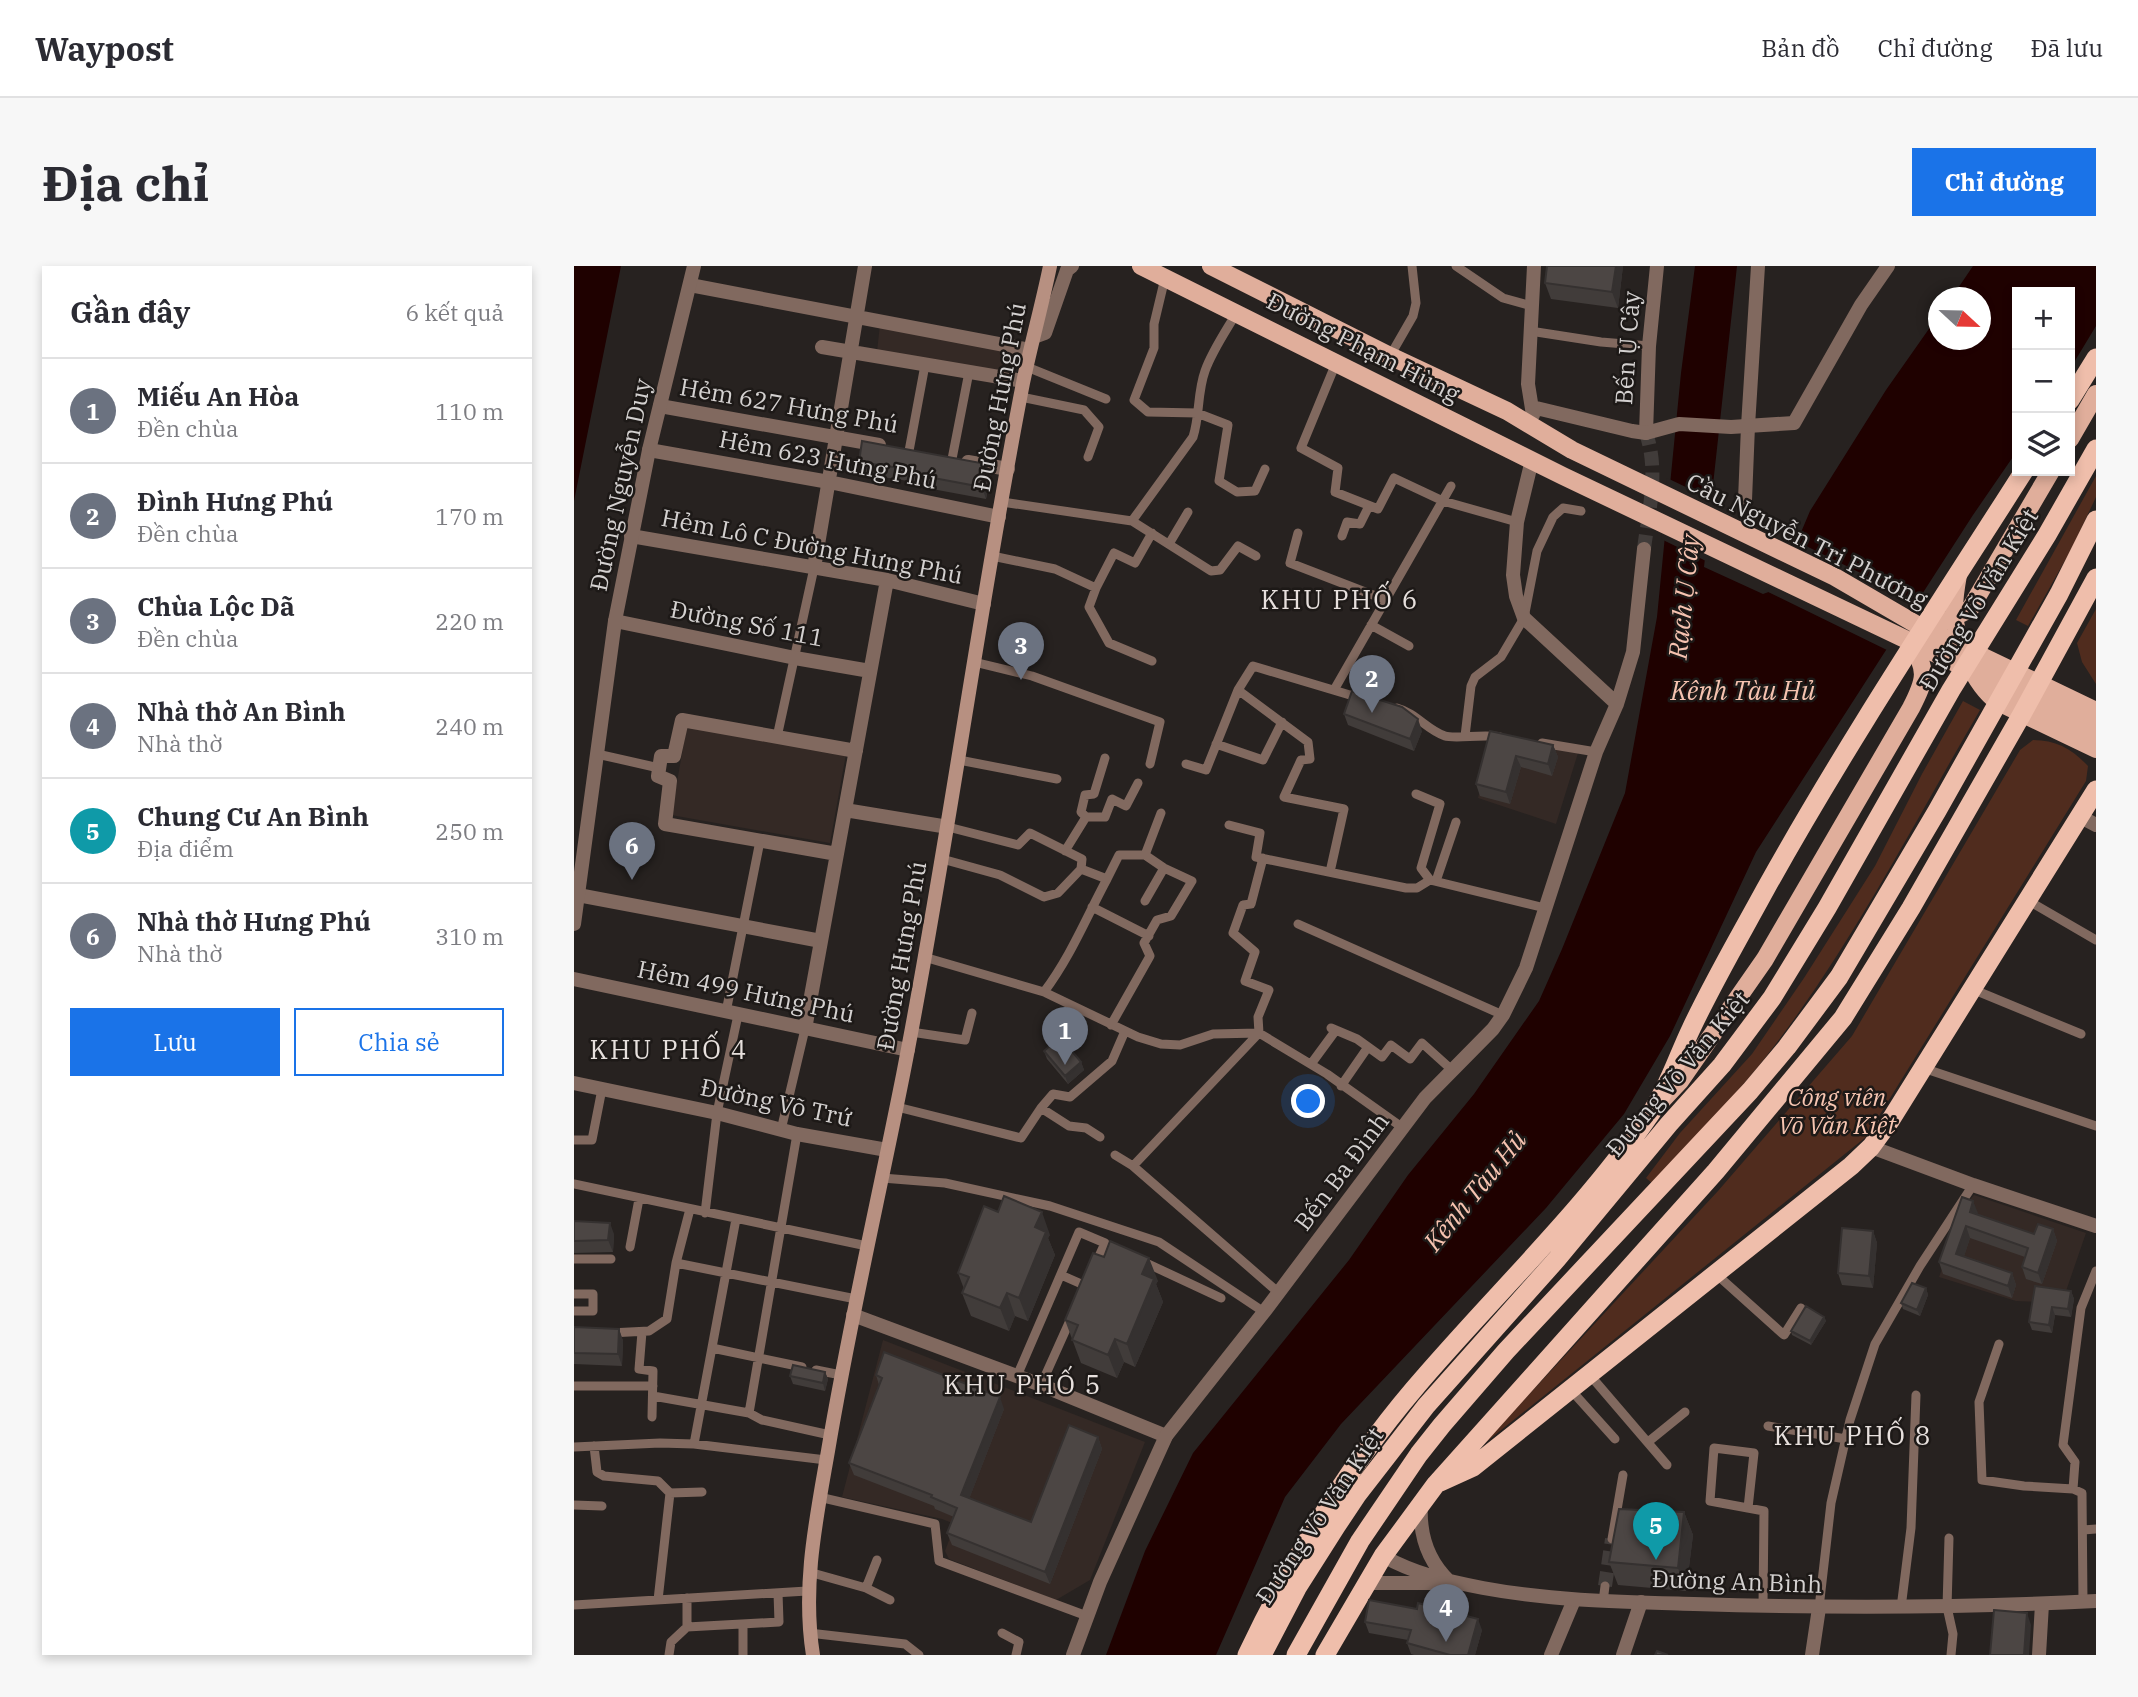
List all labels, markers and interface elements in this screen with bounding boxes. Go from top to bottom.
text: Waypost [35,27,174,70]
text: Bản đồ [1761,32,1839,64]
text: Chỉ đường [1877,32,1992,64]
text: Đã lưu [2030,32,2103,64]
button: Chỉ đường [1912,148,2096,216]
text: Địa chỉ [42,151,209,214]
street label: Đường Phạm Hùng [1261,285,1466,410]
north arrow [1928,287,1991,350]
map controls [2012,287,2075,476]
button: + [2012,287,2075,350]
street label: Bến Ụ Cây [1607,290,1647,406]
text: Gần đây [70,292,190,331]
text: 6 kết quả [405,297,504,327]
street label: Đường Hưng Phú [965,299,1033,494]
button: − [2012,350,2075,413]
street label: Hẻm 627 Hưng Phú [677,370,901,440]
street label: Đường Nguyễn Duy [582,375,658,594]
text: Miếu An Hòa [137,379,299,413]
text: 1 [86,396,100,426]
text: 110 m [435,396,504,426]
text: Đền chùa [137,413,239,443]
button: layers [2012,413,2075,476]
street label: Hẻm 623 Hưng Phú [716,422,940,496]
street label: Cầu Nguyễn Tri Phương [1681,465,1934,615]
text: Đình Hưng Phú [137,484,333,518]
text: 2 [86,501,100,531]
text: 170 m [435,501,504,531]
street label: Hẻm Lô C Đường Hưng Phú [659,501,966,591]
street label: Đường Võ Văn Kiệt [1911,502,2045,697]
text: Đền chùa [137,518,239,548]
water label: Rạch Ụ Cây [1659,531,1707,662]
district label: KHU PHỐ 6 [1261,580,1419,616]
text: Chùa Lộc Dã [137,589,295,623]
street label: Đường Số 111 [668,592,827,654]
text: 3 [86,606,100,636]
text: 220 m [435,606,504,636]
pin: 3 [998,622,1044,680]
text: Đền chùa [137,623,239,653]
pin: 2 [1349,655,1395,713]
water label: Kênh Tàu Hủ [1669,673,1816,707]
text: Nhà thờ An Bình [137,694,346,728]
text: 4 [86,711,100,741]
text: 240 m [435,711,504,741]
text: Nhà thờ [137,728,223,758]
text: Chung Cư An Bình [137,799,369,833]
text: 5 [86,816,100,846]
text: 250 m [435,816,504,846]
pin: 6 [609,822,655,880]
text: Địa điểm [137,833,234,863]
street label: Đường Hưng Phú [869,858,933,1053]
text: Nhà thờ Hưng Phú [137,904,371,938]
text: 6 [86,921,100,951]
text: 310 m [435,921,504,951]
text: Nhà thờ [137,938,223,968]
street label: Hẻm 499 Hưng Phú [635,952,858,1030]
street label: Đường Võ Văn Kiệt [1598,984,1756,1163]
pin: 1 [1042,1007,1088,1065]
button: Lưu [70,1008,280,1076]
button: Chia sẻ [294,1008,504,1076]
district label: KHU PHỐ 4 [590,1030,748,1066]
street label: Đường Võ Trứ [697,1070,855,1134]
park label: Công viên Võ Văn Kiệt [1778,1081,1897,1141]
your location [1291,1084,1325,1118]
street label: Bến Ba Đình [1286,1106,1396,1237]
water label: Kênh Tàu Hủ [1415,1123,1533,1258]
district label: KHU PHỐ 5 [944,1365,1102,1401]
district label: KHU PHỐ 8 [1774,1416,1932,1452]
street label: Đường Võ Văn Kiệt [1248,1421,1390,1610]
pin: 5 [1633,1502,1679,1560]
street label: Đường An Bình [1651,1562,1823,1600]
pin: 4 [1423,1584,1469,1642]

